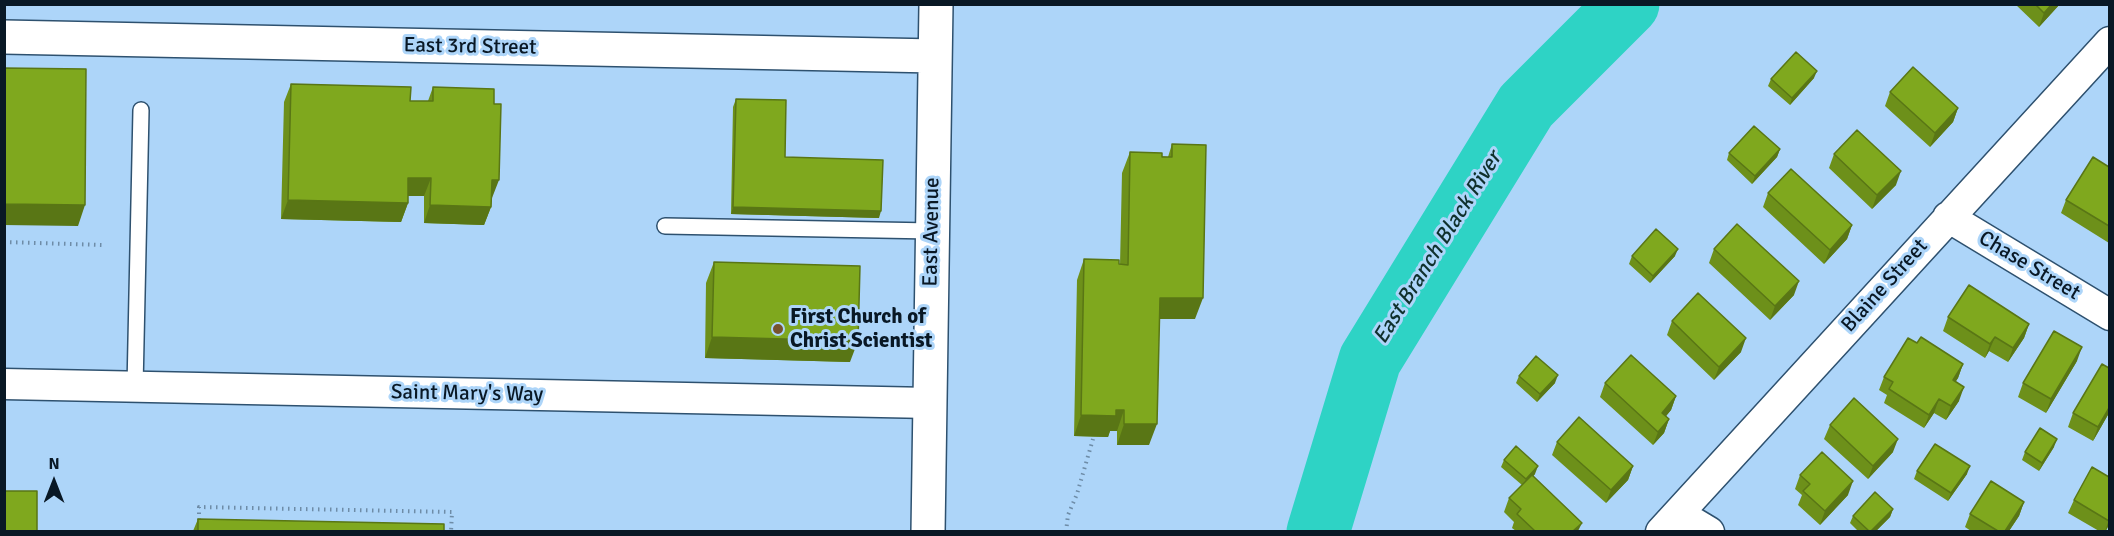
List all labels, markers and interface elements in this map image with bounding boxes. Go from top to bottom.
street label: East 3rd Street [403,33,537,61]
water label: East Branch Black River [1368,147,1508,349]
street label: East Avenue [918,177,946,287]
street label: Chase Street [1974,226,2084,306]
street label: Blaine Street [1837,234,1933,338]
place label: First Church of Christ Scientist [790,304,932,354]
marker: First Church of Christ Scientist [771,322,785,336]
street label: Saint Mary's Way [391,380,543,408]
north arrow [24,452,84,512]
text: N [48,454,60,474]

